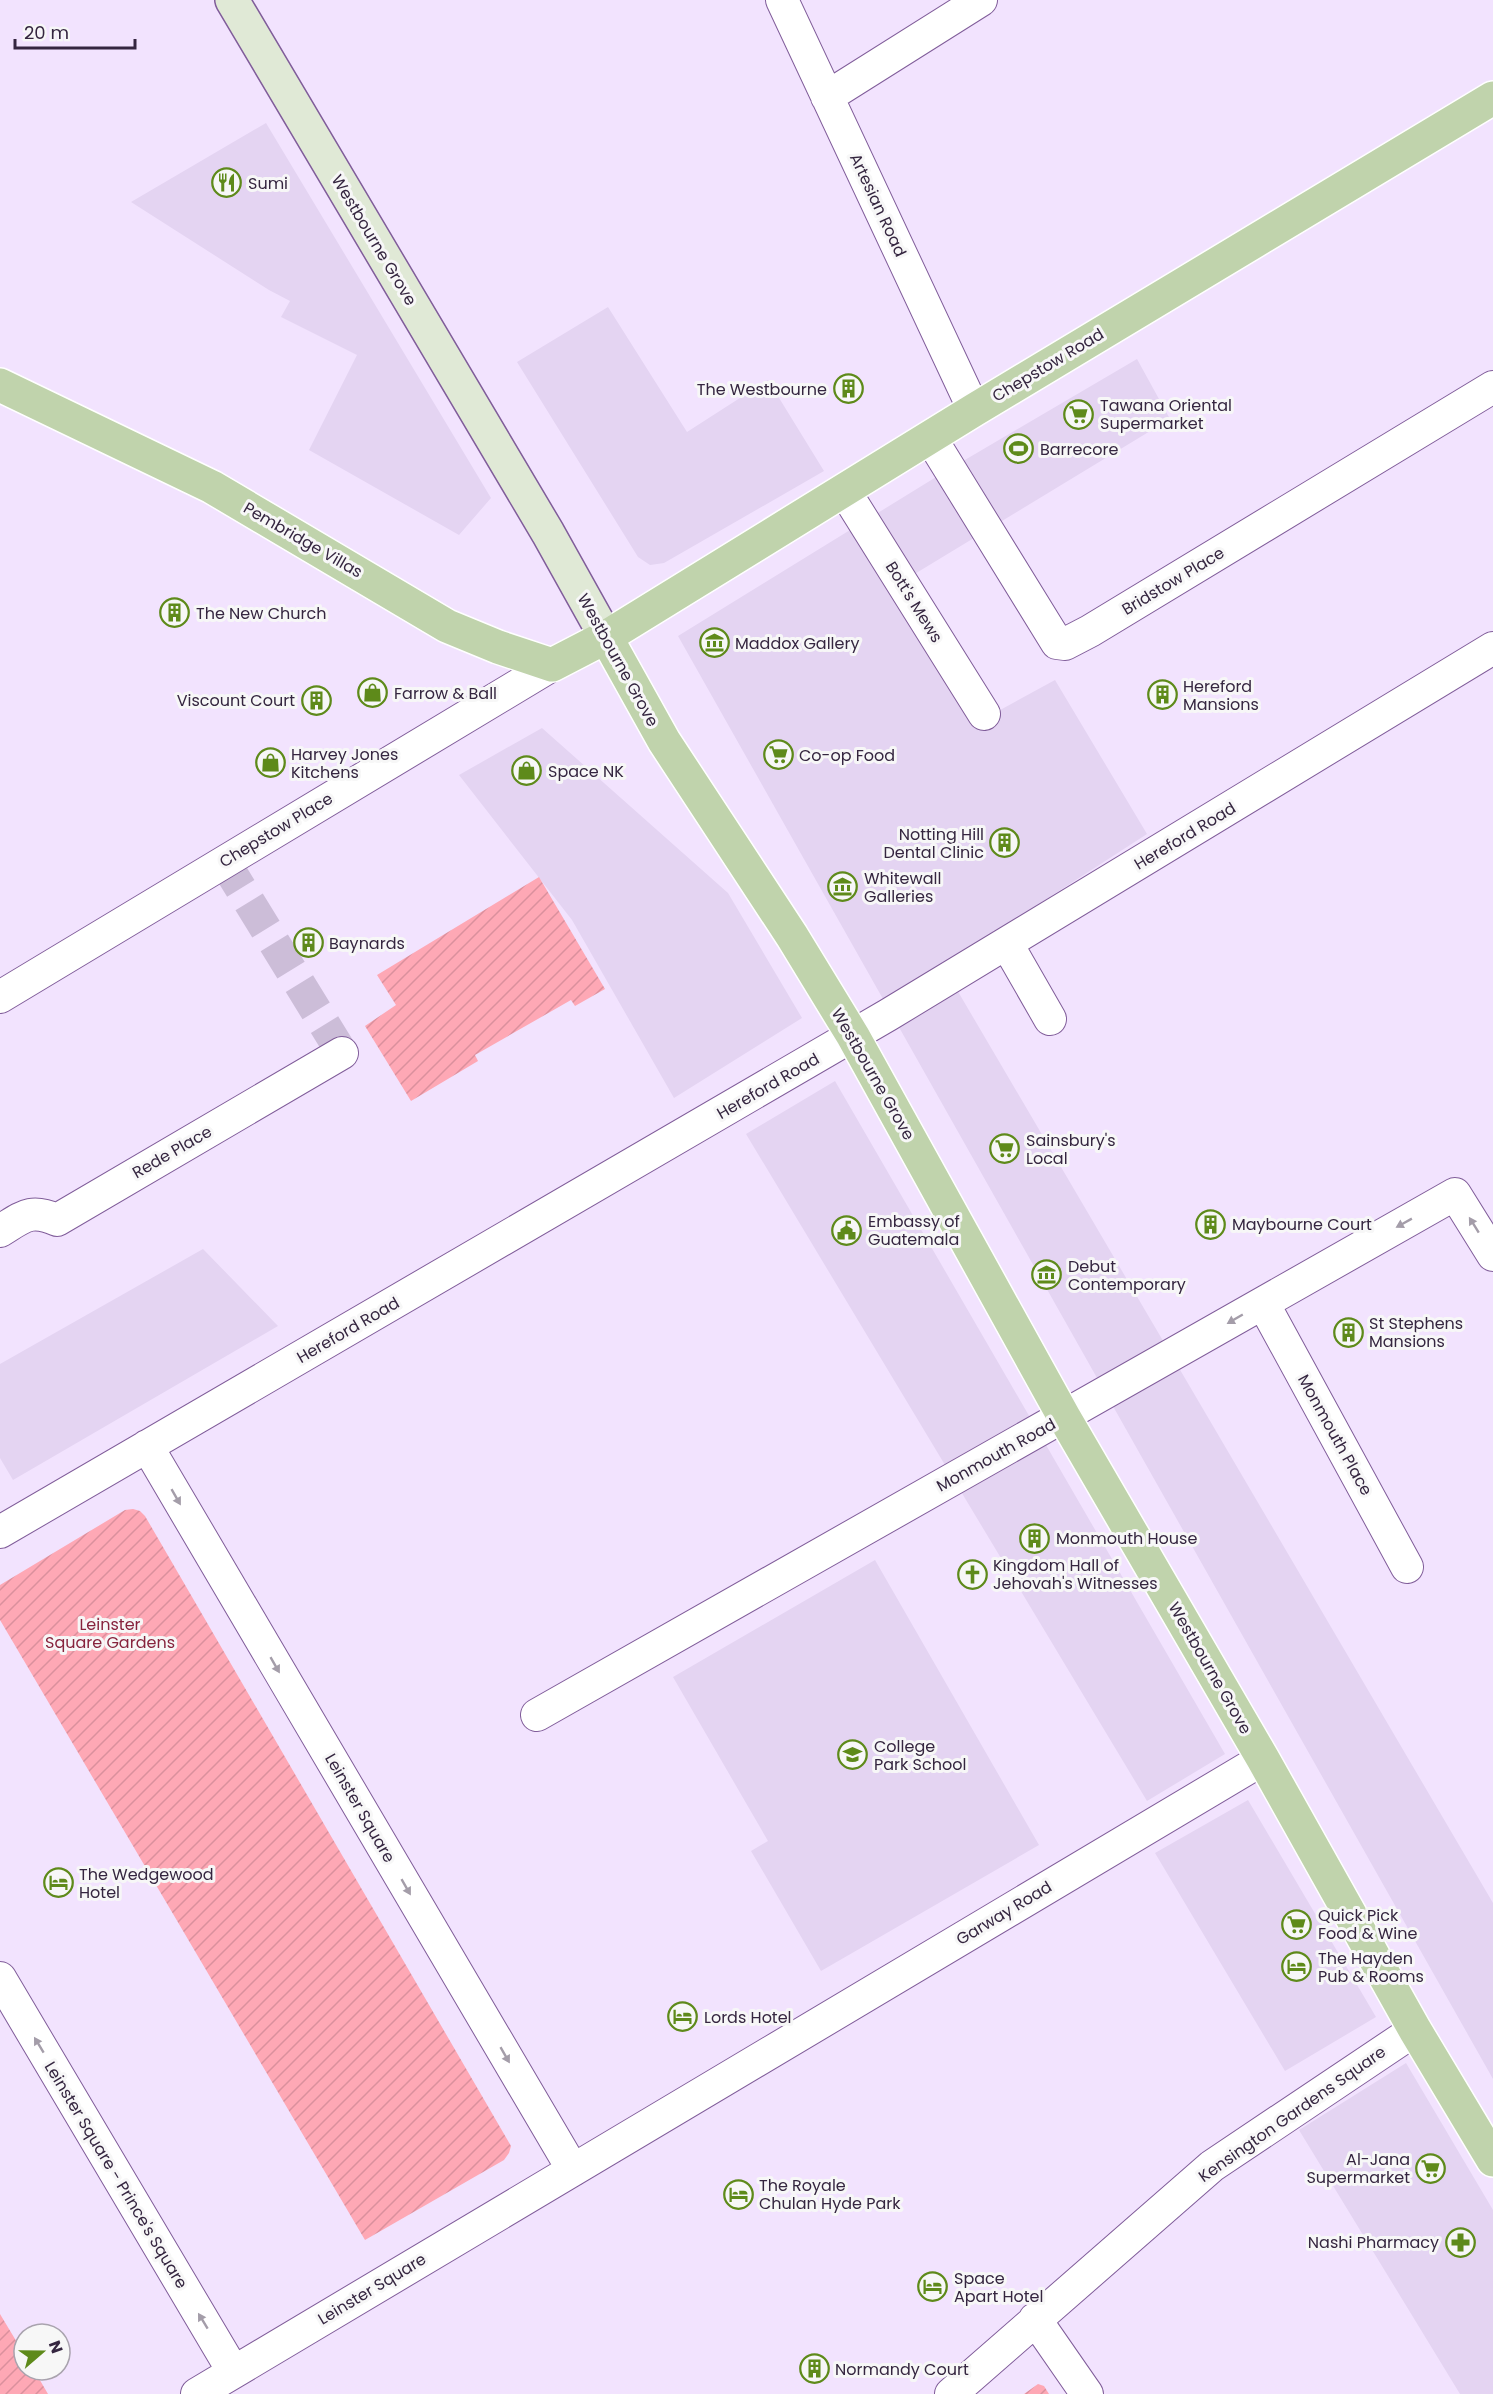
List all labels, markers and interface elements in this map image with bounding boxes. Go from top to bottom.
scale bar [15,12,135,50]
text: 20 m [24,20,69,45]
street label: Artesian Road [844,150,912,260]
restaurant icon: Sumi [211,167,243,199]
street label: Westbourne Grove [326,170,422,310]
place label: Sumi [248,172,288,195]
street label: Chepstow Road [988,323,1108,407]
building icon: The Westbourne [832,373,864,405]
place label: The Westbourne [697,378,827,401]
place label: Tawana Oriental Supermarket [1100,394,1232,435]
supermarket icon: Tawana Oriental Supermarket [1063,398,1095,430]
sports icon: Barrecore [1003,433,1035,465]
place label: Barrecore [1040,438,1118,461]
street label: Pembridge Villas [239,497,367,583]
street label: Bridstow Place [1117,541,1229,621]
street label: Bott's Mews [880,557,948,647]
street label: Westbourne Grove [572,589,664,731]
building icon: The New Church [159,597,191,629]
place label: The New Church [196,602,326,625]
museum icon: Maddox Gallery [698,627,730,659]
place label: Maddox Gallery [735,632,859,655]
place label: Hereford Mansions [1183,675,1259,716]
shop icon: Farrow & Ball [357,677,389,709]
building icon: Hereford Mansions [1146,679,1178,711]
place label: Farrow & Ball [394,682,497,705]
building icon: Viscount Court [300,684,332,716]
place label: Viscount Court [177,689,295,712]
supermarket icon: Co-op Food [762,739,794,771]
place label: Harvey Jones Kitchens [291,743,398,784]
place label: Co-op Food [799,744,895,767]
shop icon: Harvey Jones Kitchens [254,747,286,779]
shop icon: Space NK [511,755,543,787]
place label: Space NK [548,760,624,783]
street label: Chepstow Place [215,787,337,873]
street label: Hereford Road [1130,797,1240,875]
place label: Notting Hill Dental Clinic [884,823,984,864]
building icon: Notting Hill Dental Clinic [989,827,1021,859]
place label: Whitewall Galleries [864,867,941,908]
museum icon: Whitewall Galleries [827,871,859,903]
building icon: Baynards [292,927,324,959]
place label: Baynards [329,932,405,955]
street label: Westbourne Grove [826,1004,920,1144]
street label: Hereford Road [712,1047,824,1125]
street label: Rede Place [128,1120,216,1184]
place label: Sainsbury's Local [1026,1129,1116,1170]
supermarket icon: Sainsbury's Local [989,1133,1021,1165]
building icon: Maybourne Court [1195,1208,1227,1240]
place label: Embassy of Guatemala [868,1210,960,1251]
place label: Maybourne Court [1232,1213,1372,1236]
public building icon: Embassy of Guatemala [831,1214,863,1246]
one-way arrow [1469,1217,1480,1233]
one-way arrow [1395,1218,1412,1228]
place label: Debut Contemporary [1068,1255,1186,1296]
museum icon: Debut Contemporary [1031,1259,1063,1291]
street label: Hereford Road [292,1291,404,1369]
place label: St Stephens Mansions [1369,1312,1463,1353]
one-way arrow [1226,1314,1243,1324]
building icon: St Stephens Mansions [1332,1316,1364,1348]
street label: Monmouth Place [1292,1370,1378,1500]
street label: Monmouth Road [932,1413,1060,1497]
one-way arrow [171,1489,182,1505]
building icon: Monmouth House [1019,1522,1051,1554]
place label: Monmouth House [1056,1527,1197,1550]
place label: Kingdom Hall of Jehovah's Witnesses [993,1554,1158,1595]
church icon: Kingdom Hall of Jehovah's Witnesses [956,1558,988,1590]
street label: Westbourne Grove [1163,1598,1257,1738]
park label: Leinster Square Gardens [45,1613,175,1654]
one-way arrow [270,1657,281,1673]
place label: College Park School [874,1735,966,1776]
school or university icon: College Park School [837,1739,869,1771]
street label: Leinster Square [319,1749,401,1867]
place label: The Wedgewood Hotel [79,1863,214,1904]
hotel icon: The Wedgewood Hotel [42,1867,74,1899]
street label: Garway Road [952,1875,1056,1951]
one-way arrow [401,1879,412,1895]
place label: Quick Pick Food & Wine [1318,1904,1418,1945]
supermarket icon: Quick Pick Food & Wine [1281,1908,1313,1940]
place label: The Hayden Pub & Rooms [1318,1947,1424,1988]
hotel icon: The Hayden Pub & Rooms [1281,1951,1313,1983]
hotel icon: Lords Hotel [667,2001,699,2033]
place label: Lords Hotel [704,2006,792,2029]
one-way arrow [34,2037,45,2053]
street label: Kensington Gardens Square [1194,2040,1390,2188]
one-way arrow [500,2047,511,2063]
street label: Leinster Square - Prince's Square [39,2057,193,2293]
place label: Al-Jana Supermarket [1306,2148,1410,2189]
supermarket icon: Al-Jana Supermarket [1415,2152,1447,2184]
place label: The Royale Chulan Hyde Park [759,2174,901,2215]
hotel icon: The Royale Chulan Hyde Park [722,2178,754,2210]
pharmacy icon: Nashi Pharmacy [1444,2226,1476,2258]
place label: Nashi Pharmacy [1308,2231,1439,2254]
street label: Leinster Square [314,2248,430,2330]
place label: Space Apart Hotel [954,2267,1043,2308]
hotel icon: Space Apart Hotel [917,2271,949,2303]
one-way arrow [198,2312,208,2329]
north arrow [12,2322,72,2382]
text: N [43,2337,68,2357]
building icon: Normandy Court [798,2353,830,2385]
place label: Normandy Court [835,2358,969,2381]

